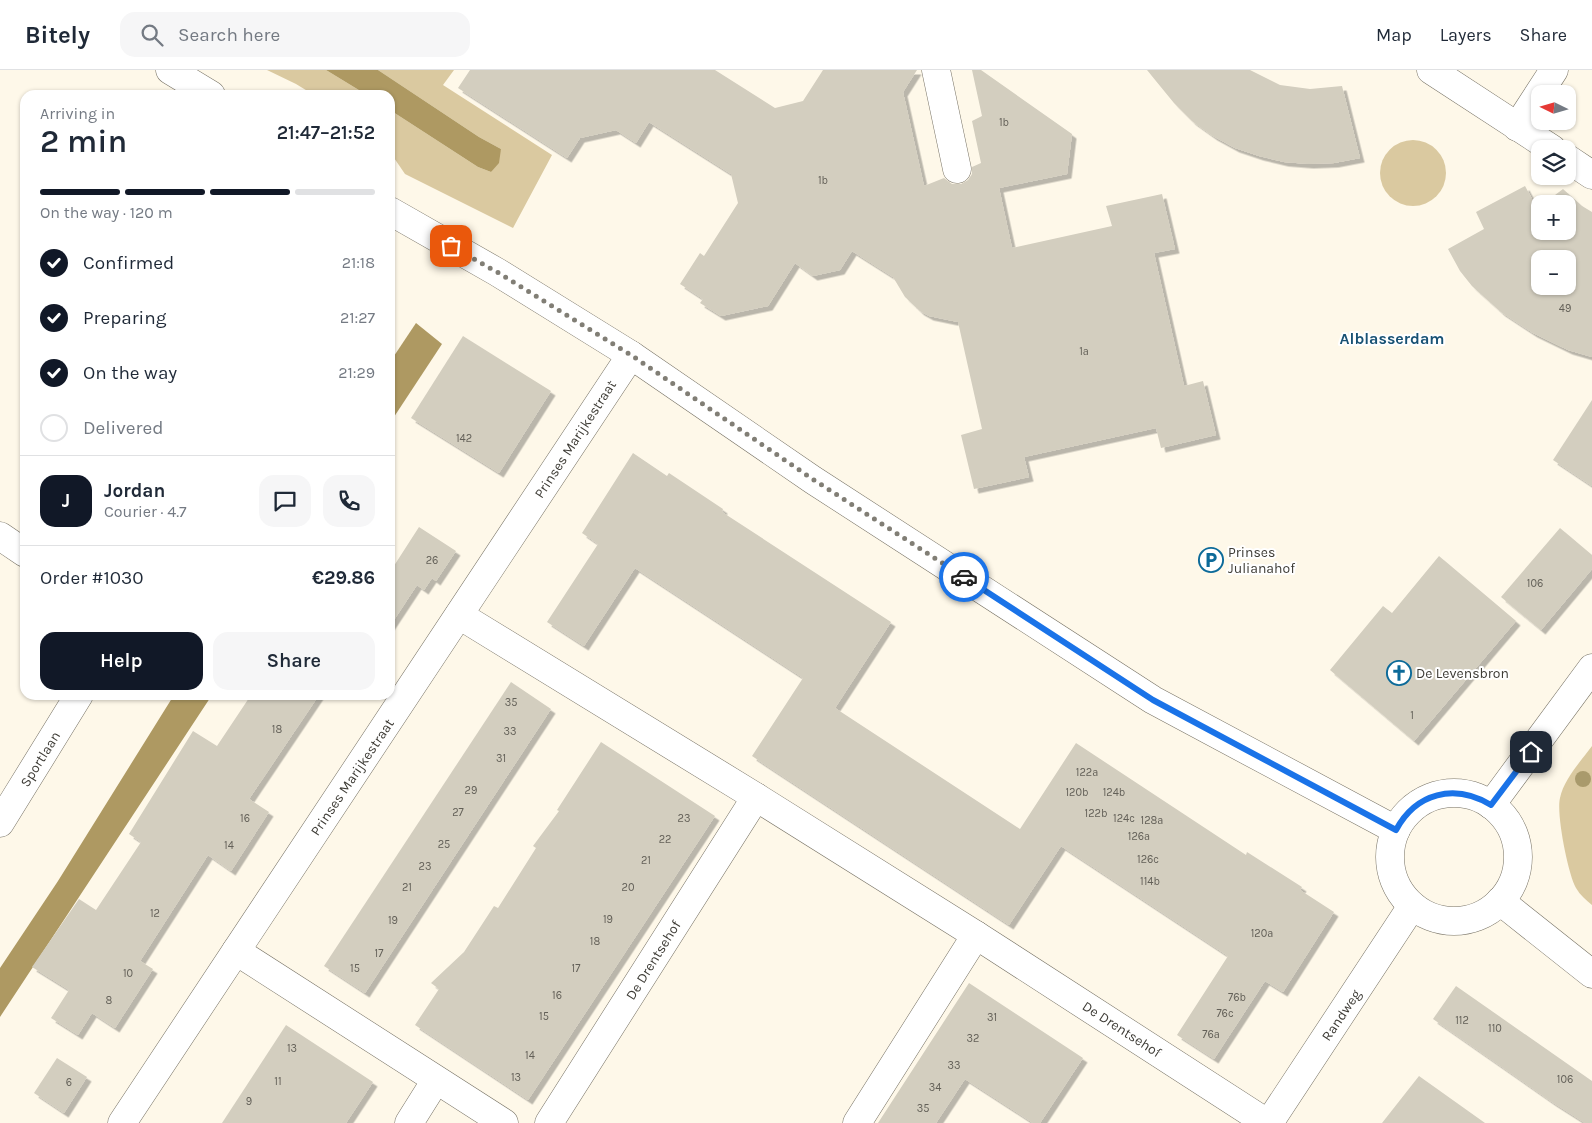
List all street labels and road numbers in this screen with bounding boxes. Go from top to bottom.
street label: Prinses Marijkestraat [531,377,620,501]
street label: Prinses Marijkestraat [307,716,398,839]
street label: Sportlaan [17,728,64,790]
street label: De Drentsehof [622,917,685,1003]
street label: Randweg [1318,986,1365,1044]
street label: De Drentsehof [1079,998,1164,1061]

